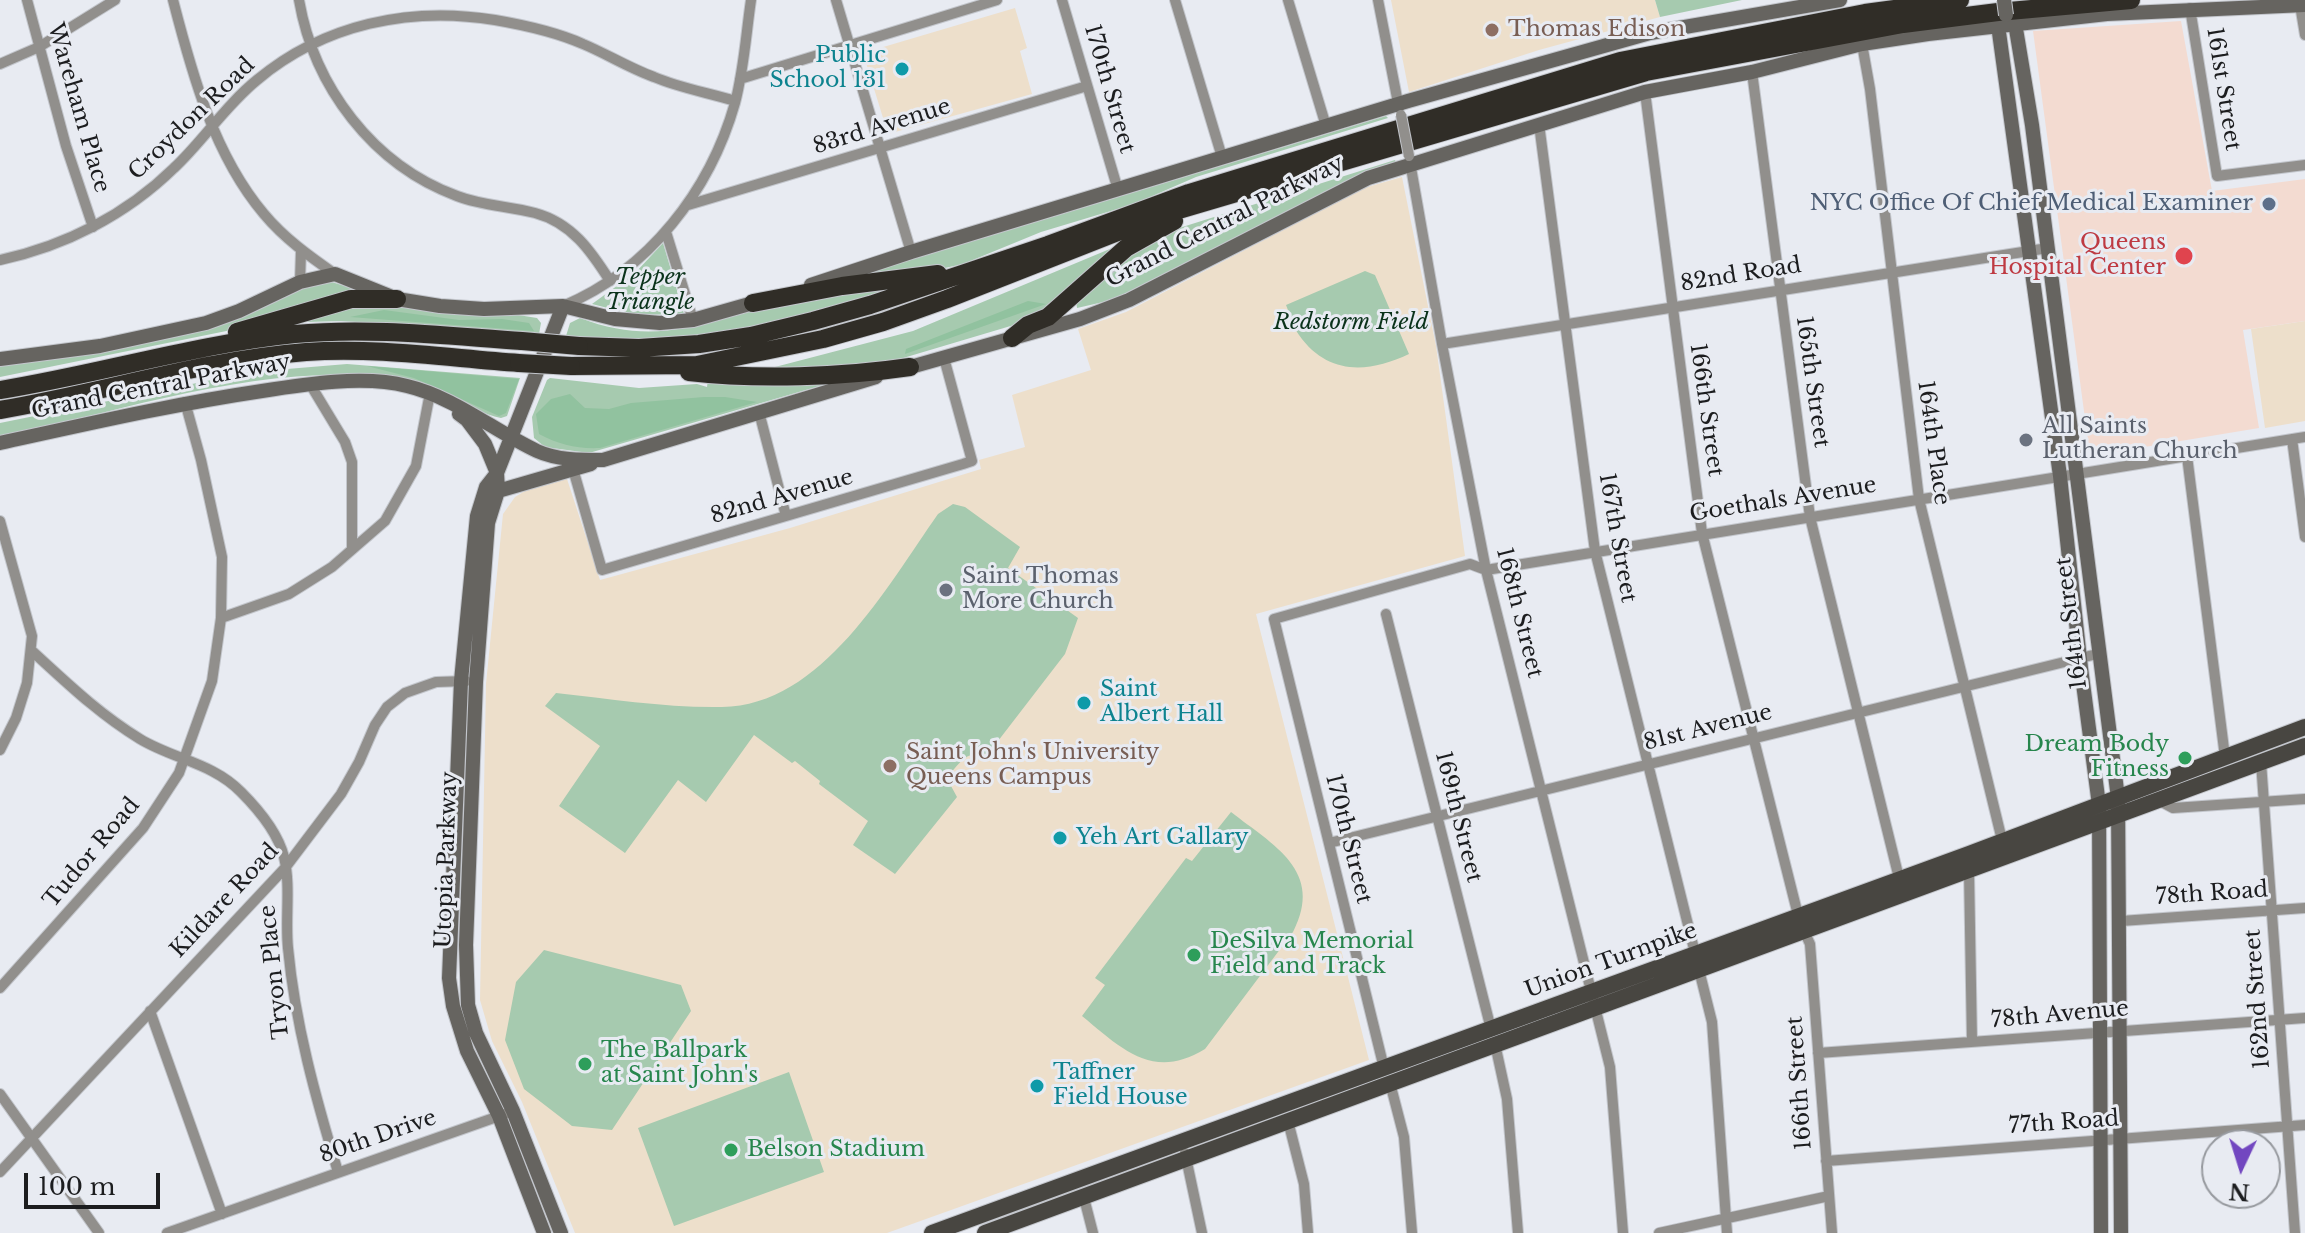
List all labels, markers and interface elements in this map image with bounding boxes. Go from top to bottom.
place label: Thomas Edison [1508,17,1685,43]
street label: Wareham Place [41,20,115,196]
marker: Thomas Edison [1483,21,1501,39]
street label: 170th Street [1078,22,1140,156]
street label: 161st Street [2200,25,2246,153]
place label: Public School 131 [769,43,886,94]
street label: Croydon Road [124,52,260,186]
marker: Public School 131 [893,60,911,78]
street label: 83rd Avenue [810,94,954,160]
street label: Grand Central Parkway [1102,150,1348,294]
place label: NYC Office Of Chief Medical Examiner [1810,191,2253,217]
marker: NYC Office Of Chief Medical Examiner [2260,195,2278,213]
place label: Queens Hospital Center [1989,230,2166,282]
marker: Queens Hospital Center [2173,245,2195,267]
street label: 82nd Road [1679,252,1803,298]
park label: Tepper Triangle [606,265,694,316]
park label: Redstorm Field [1273,310,1429,336]
street label: 165th Street [1790,315,1834,449]
street label: 166th Street [1684,342,1728,478]
street label: Grand Central Parkway [29,349,293,425]
street label: 164th Place [1911,379,1955,507]
place label: All Saints Lutheran Church [2042,414,2238,466]
marker: All Saints Lutheran Church [2017,431,2035,449]
street label: 82nd Avenue [708,464,856,530]
street label: 167th Street [1593,471,1641,605]
street label: Goethals Avenue [1688,472,1878,528]
street label: 168th Street [1490,545,1548,681]
street label: 164th Street [2051,556,2093,690]
place label: Saint Thomas More Church [962,564,1119,616]
marker: Saint Thomas More Church [937,581,955,599]
place label: Saint Albert Hall [1100,677,1223,728]
marker: Saint Albert Hall [1075,694,1093,712]
street label: 81st Avenue [1641,699,1775,757]
place label: Dream Body Fitness [2025,732,2169,784]
place label: Saint John's University Queens Campus [906,740,1159,792]
street label: 169th Street [1429,749,1487,885]
marker: Dream Body Fitness [2176,749,2194,767]
marker: Saint John's University Queens Campus [881,757,899,775]
street label: Utopia Parkway [431,771,463,949]
street label: 170th Street [1319,772,1377,906]
street label: Tudor Road [38,793,146,913]
place label: Yeh Art Gallary [1076,825,1248,851]
marker: Yeh Art Gallary [1051,829,1069,847]
street label: Kildare Road [165,838,285,964]
street label: 78th Road [2155,877,2269,911]
street label: Tryon Place [255,904,295,1040]
street label: Union Turnpike [1521,918,1701,1004]
street label: 162nd Street [2240,928,2276,1070]
place label: DeSilva Memorial Field and Track [1210,929,1414,980]
marker: DeSilva Memorial Field and Track [1185,946,1203,964]
street label: 78th Avenue [1990,996,2130,1034]
street label: 166th Street [1782,1015,1818,1151]
place label: The Ballpark at Saint John's [601,1038,758,1090]
marker: The Ballpark at Saint John's [576,1055,594,1073]
place label: Taffner Field House [1053,1060,1188,1112]
marker: Taffner Field House [1028,1077,1046,1095]
street label: 80th Drive [316,1105,440,1169]
street label: 77th Road [2008,1106,2120,1140]
north arrow [2201,1129,2281,1209]
place label: Belson Stadium [747,1137,925,1163]
marker: Belson Stadium [722,1141,740,1159]
scale bar [28,1157,164,1207]
text: 100 m [38,1172,116,1201]
text: N [2228,1177,2251,1206]

